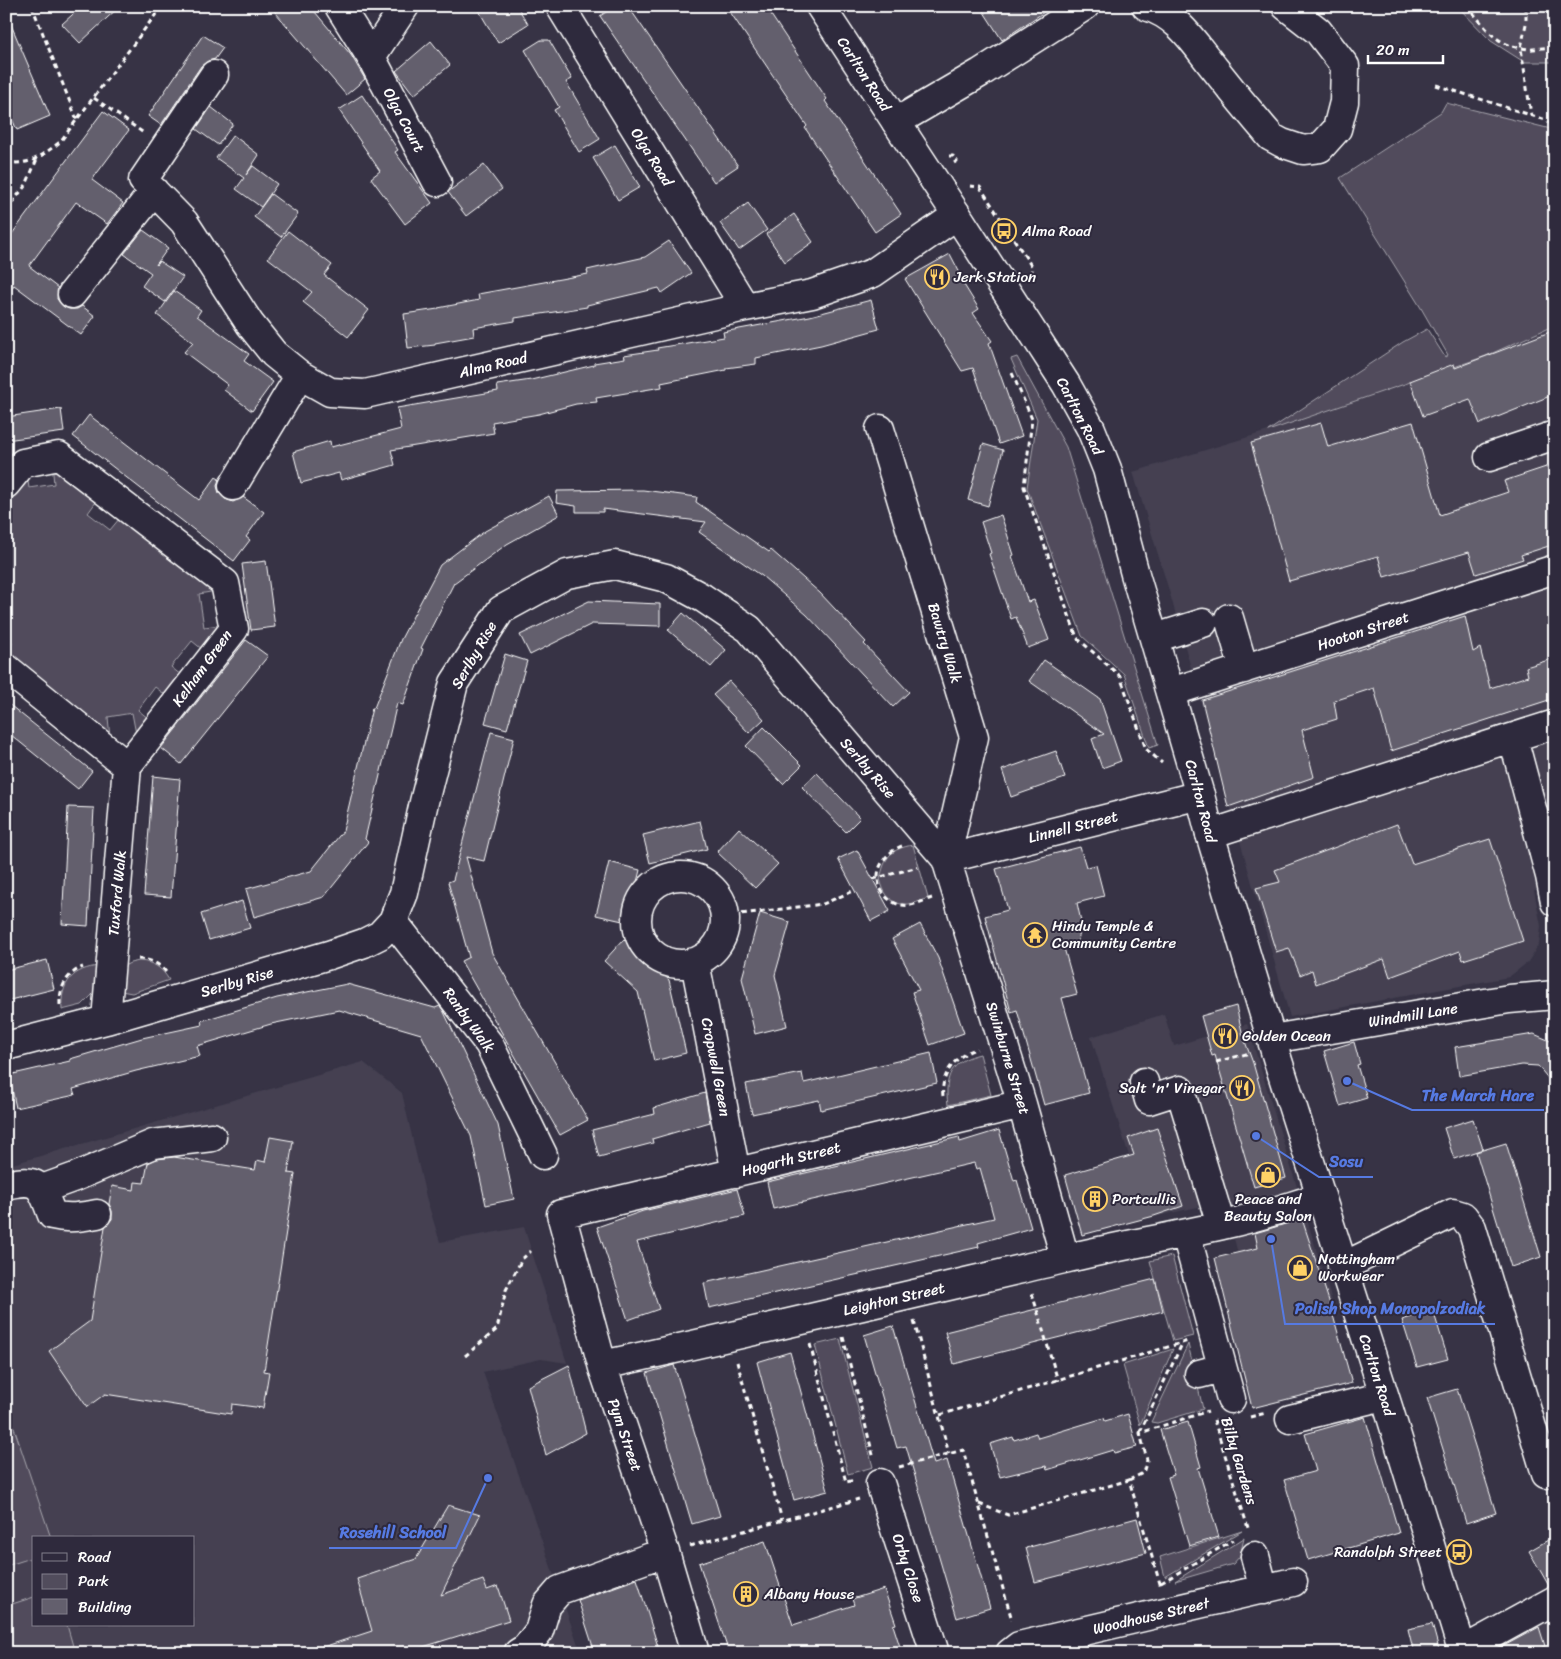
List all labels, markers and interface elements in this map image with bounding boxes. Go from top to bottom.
street label: Carlton Road [830,31,899,118]
scale bar [1368,32,1444,64]
text: 20 m [1376,37,1410,63]
street label: Olga Court [376,83,432,158]
street label: Olga Road [624,122,681,192]
bus stop icon: Alma Road [991,218,1017,244]
place label: Alma Road [1021,218,1092,244]
restaurant icon: Jerk Station [924,264,950,290]
place label: Jerk Station [953,264,1036,290]
street label: Alma Road [455,344,531,386]
street label: Carlton Road [1049,372,1111,461]
street label: Bawtry Walk [920,599,970,687]
street label: Hooton Street [1314,604,1413,658]
street label: Serlby Rise [444,616,504,694]
street label: Kelham Green [165,624,239,712]
street label: Serlby Rise [834,731,903,805]
street label: Carlton Road [1177,757,1225,846]
street label: Linnell Street [1025,803,1121,851]
street label: Tuxford Walk [100,849,134,937]
place label: Hindu Temple & Community Centre [1052,913,1177,956]
temple icon: Hindu Temple & Community Centre [1022,922,1048,948]
street label: Serlby Rise [197,959,277,1005]
street label: Ranby Walk [436,982,502,1058]
street label: Windmill Lane [1366,995,1460,1035]
street label: Swinburne Street [978,998,1038,1118]
street label: Cropwell Green [694,1015,738,1119]
restaurant icon: Golden Ocean [1212,1023,1238,1049]
place label: Golden Ocean [1242,1023,1331,1049]
place label: Salt 'n' Vinegar [1119,1075,1225,1101]
restaurant icon: Salt 'n' Vinegar [1229,1075,1255,1101]
callout: The March Hare [1412,1079,1544,1110]
text: The March Hare [1422,1081,1535,1110]
street label: Hogarth Street [739,1134,844,1184]
callout: Sosu [1319,1146,1373,1177]
text: Sosu [1328,1147,1363,1176]
shop icon: Peace and Beauty Salon [1255,1162,1281,1188]
building icon: Portcullis [1082,1186,1108,1212]
place label: Portcullis [1112,1186,1177,1212]
place label: Peace and Beauty Salon [1224,1186,1312,1229]
place label: Nottingham Workwear [1318,1246,1396,1289]
shop icon: Nottingham Workwear [1287,1255,1313,1281]
street label: Leighton Street [841,1275,948,1323]
callout: Polish Shop Monopolzodiak [1285,1293,1495,1324]
text: Polish Shop Monopolzodiak [1295,1294,1486,1323]
street label: Carlton Road [1352,1331,1403,1420]
street label: Pym Street [600,1395,650,1476]
street label: Bilby Gardens [1213,1414,1265,1508]
callout: Rosehill School [329,1517,456,1548]
text: Rosehill School [339,1518,448,1547]
street label: Orby Close [885,1530,931,1606]
legend [32,1536,195,1626]
place label: Randolph Street [1334,1539,1442,1565]
bus stop icon: Randolph Street [1446,1539,1472,1565]
text: Road [78,1544,111,1570]
text: Park [78,1568,109,1594]
building icon: Albany House [733,1581,759,1607]
place label: Albany House [763,1581,855,1607]
street label: Woodhouse Street [1090,1590,1213,1642]
text: Building [78,1594,132,1620]

